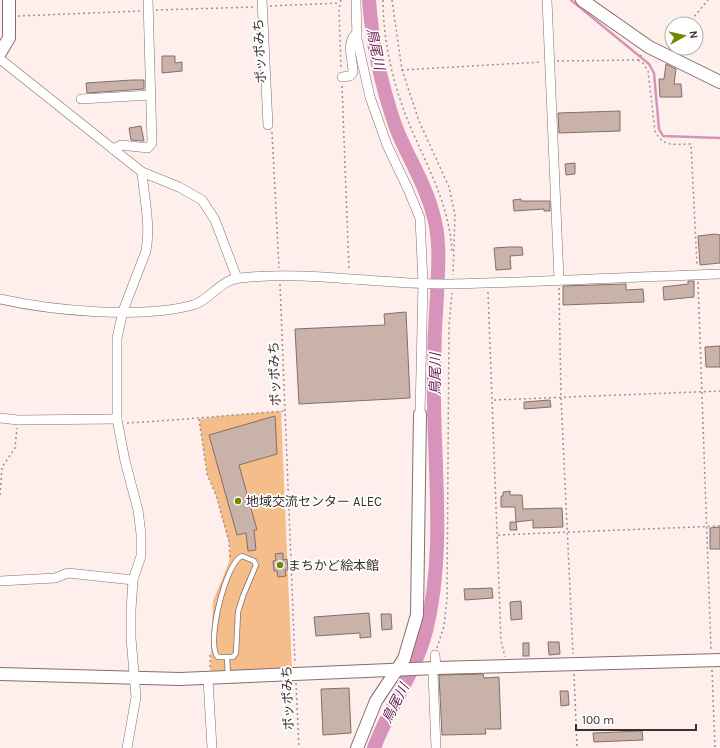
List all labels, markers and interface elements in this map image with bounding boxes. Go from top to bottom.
north arrow [664,16,704,56]
street label: ポッポみち [250,18,269,84]
water label: 鳥尾川 [363,27,388,73]
text: N [686,30,700,39]
street label: ポッポみち [266,341,283,407]
water label: 鳥尾川 [427,351,444,395]
place label: 地域交流センター ALEC [246,494,382,509]
marker: 地域交流センター ALEC [233,496,243,506]
place label: まちかど絵本館 [288,558,379,573]
marker: まちかど絵本館 [275,560,285,570]
street label: ポッポみち [279,665,296,731]
water label: 鳥尾川 [378,679,413,726]
scale bar [576,706,696,732]
text: 100 m [582,713,614,727]

